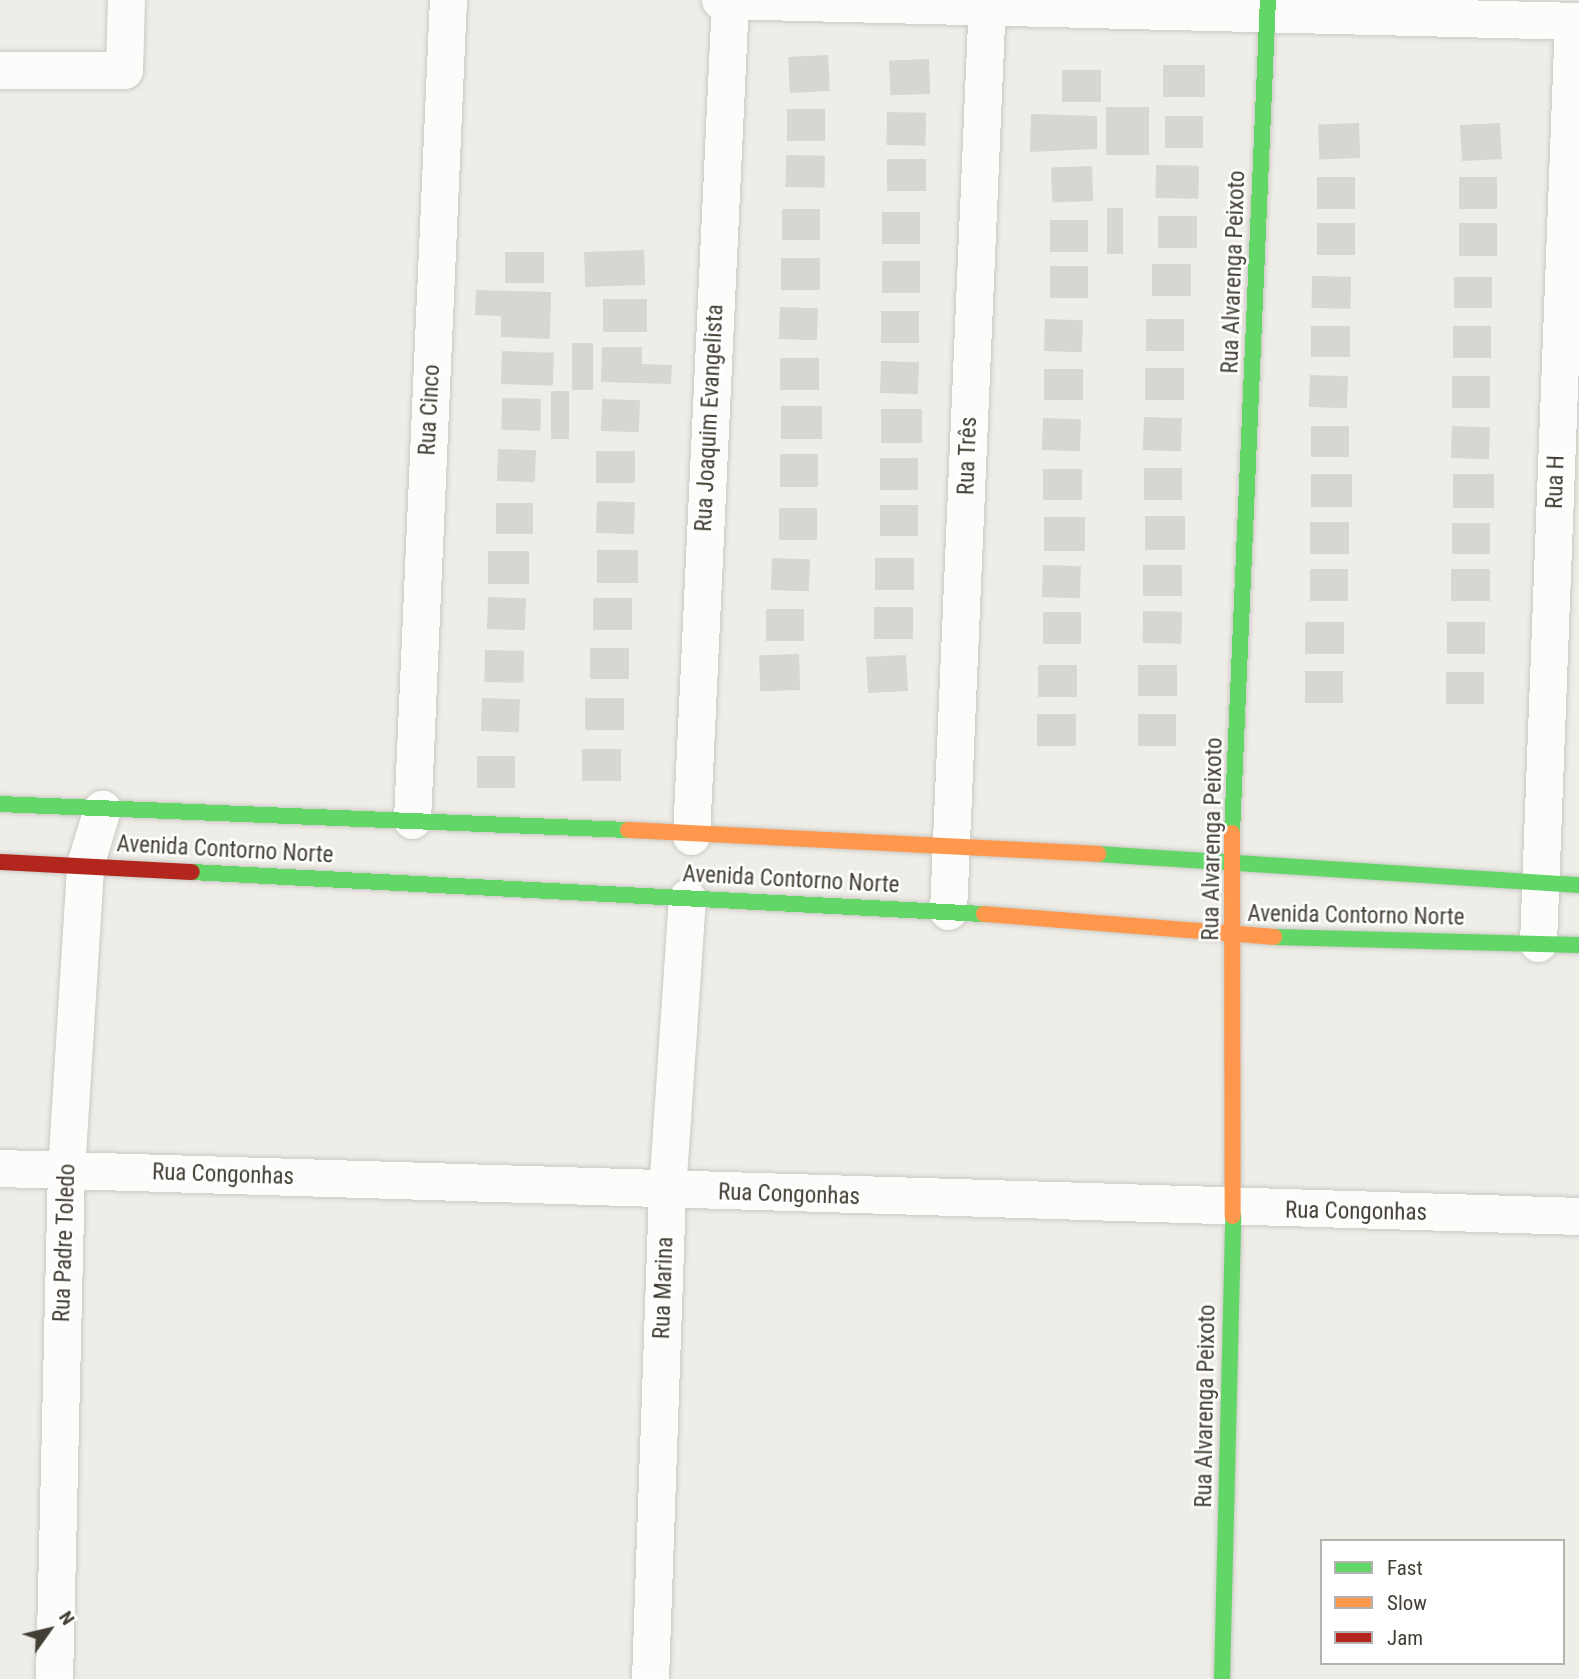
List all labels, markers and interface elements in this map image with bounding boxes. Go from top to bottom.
street label: Rua Alvarenga Peixoto [1217,170,1251,374]
street label: Rua Joaquim Evangelista [690,304,730,532]
street label: Rua Cinco [414,364,446,456]
street label: Rua Três [953,416,983,496]
street label: Rua H [1541,455,1571,509]
street label: Rua Alvarenga Peixoto [1197,737,1229,941]
street label: Avenida Contorno Norte [116,831,334,869]
street label: Avenida Contorno Norte [682,861,900,899]
street label: Avenida Contorno Norte [1247,900,1465,932]
street label: Rua Congonhas [152,1159,294,1191]
street label: Rua Padre Toledo [48,1163,82,1323]
street label: Rua Congonhas [718,1179,860,1211]
street label: Rua Congonhas [1285,1197,1427,1227]
street label: Rua Marina [648,1236,680,1340]
street label: Rua Alvarenga Peixoto [1190,1304,1222,1508]
legend [1320,1539,1565,1665]
text: Fast [1387,1556,1423,1580]
text: Slow [1387,1591,1427,1615]
north arrow [14,1595,84,1665]
text: N [54,1607,80,1629]
text: Jam [1387,1626,1423,1650]

